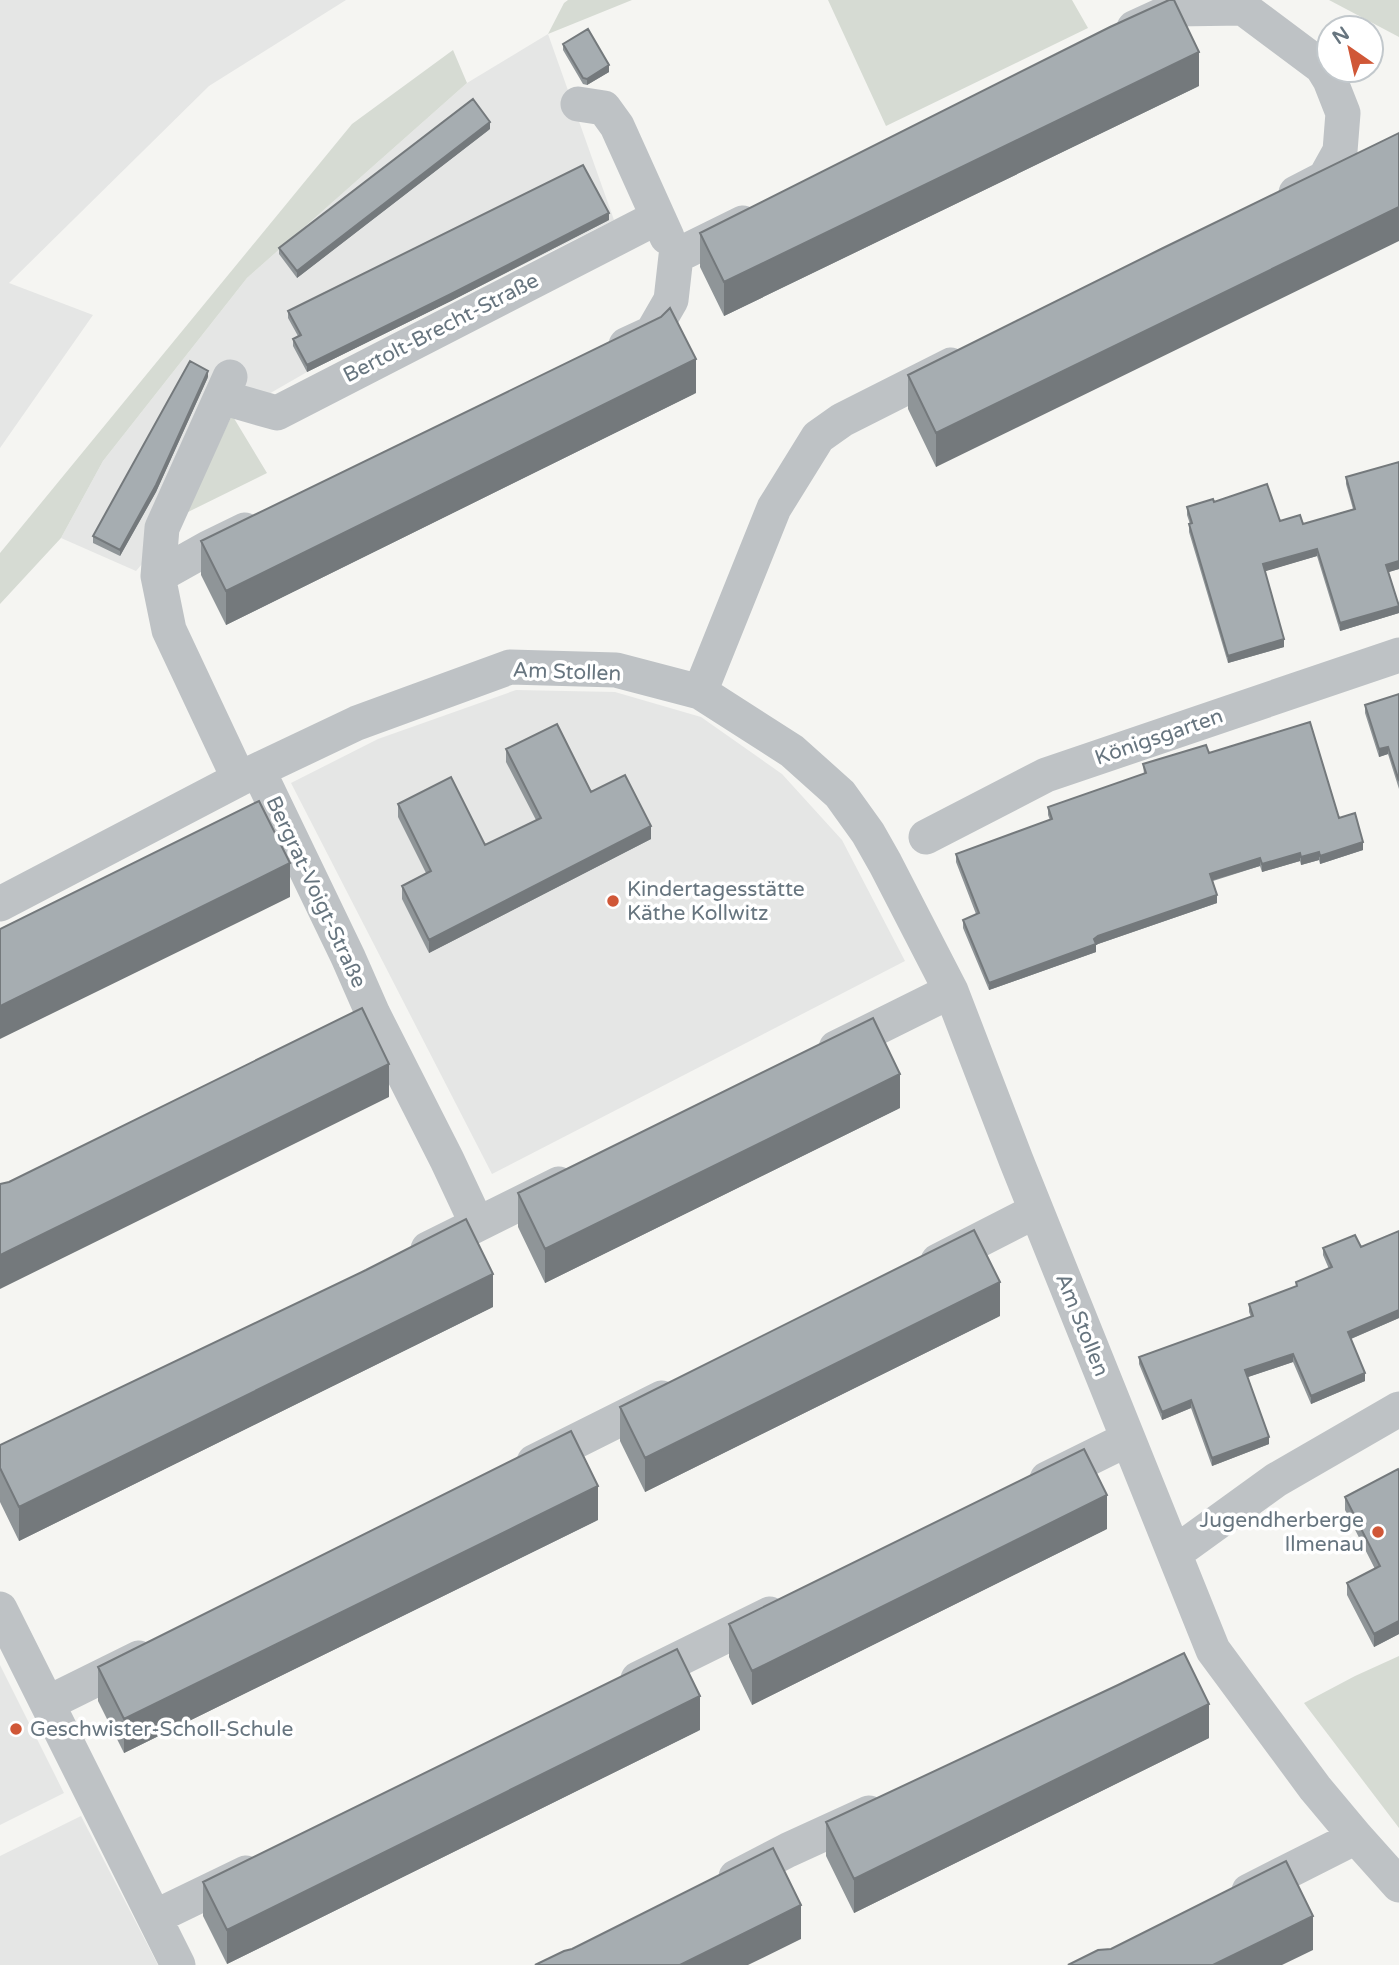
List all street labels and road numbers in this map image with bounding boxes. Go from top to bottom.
street label: Bertolt-Brecht-Straße [339,268,543,388]
street label: Am Stollen [512,658,622,686]
street label: Königsgarten [1092,703,1226,771]
street label: Bergrat-Voigt-Straße [261,792,371,992]
street label: Am Stollen [1050,1270,1114,1380]

